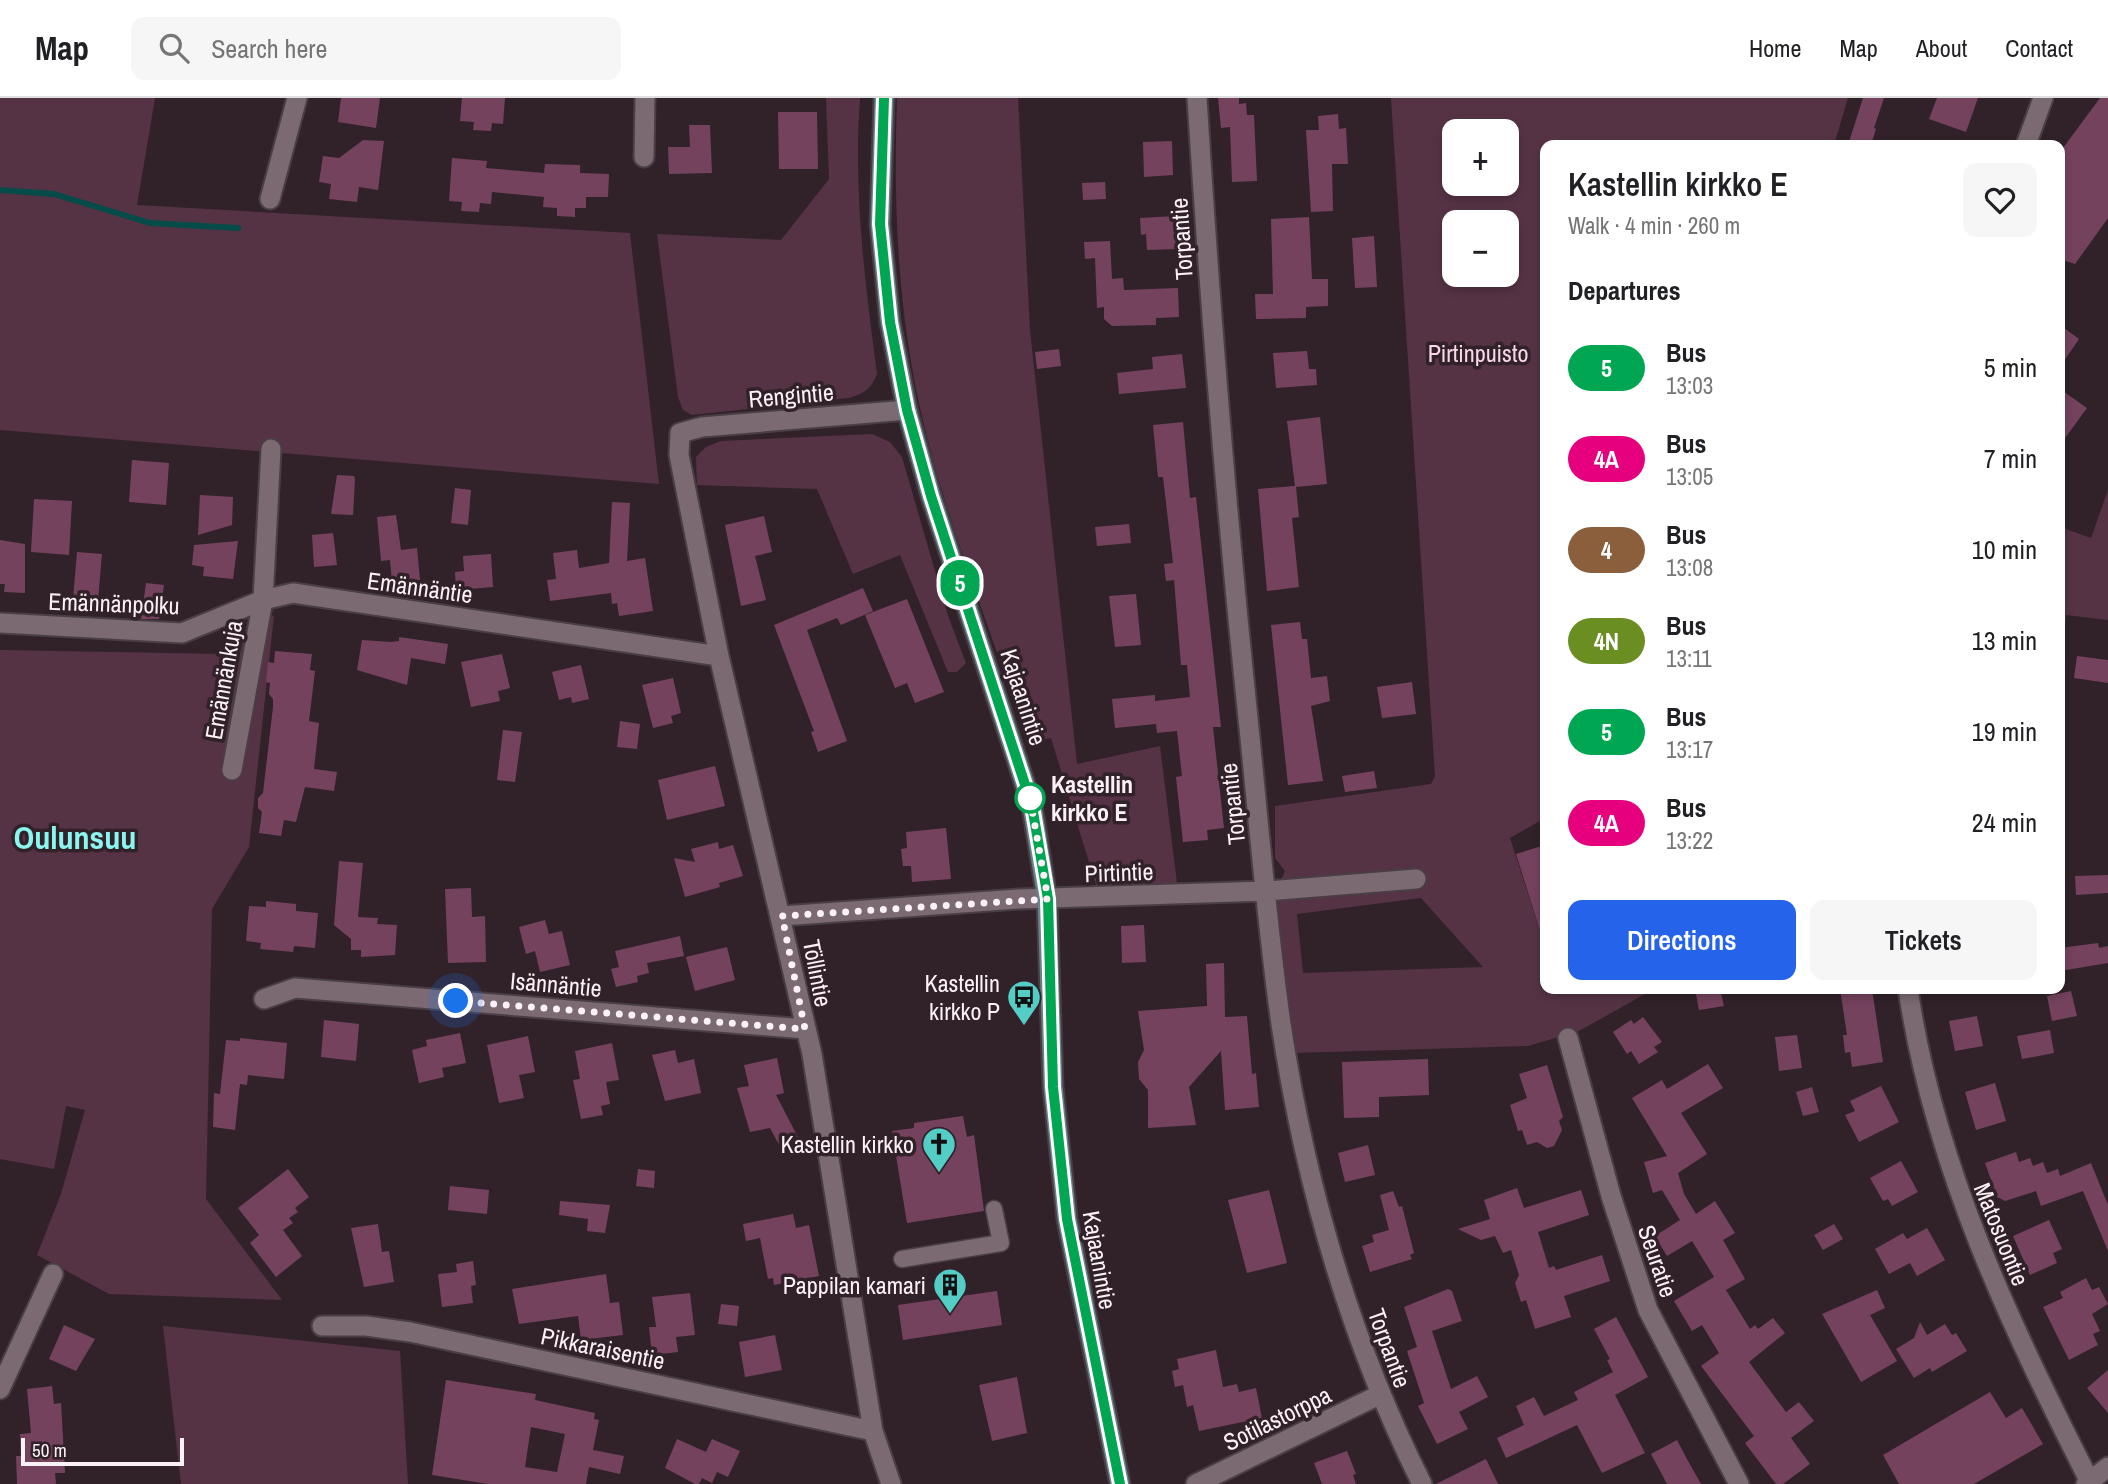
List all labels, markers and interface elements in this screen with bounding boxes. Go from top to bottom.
search box [131,17,621,80]
text: Map [35,26,89,70]
icon: search [155,29,193,67]
text: Search here [211,31,327,66]
text: Home [1749,32,1801,64]
text: Map [1839,32,1878,64]
text: About [1916,32,1967,64]
text: Contact [2005,32,2073,64]
map controls [1442,119,1519,287]
button: + [1442,119,1519,196]
text: Kastellin kirkko E [1568,162,1788,206]
button: heart [1963,163,2037,237]
street label: Torpantie [1162,197,1200,281]
button: − [1442,210,1519,287]
text: Walk · 4 min · 260 m [1568,210,1740,241]
text: Departures [1568,273,1681,308]
text: Bus [1666,335,1706,370]
park label: Pirtinpuisto [1428,337,1528,369]
text: 5 min [1984,350,2037,385]
text: 5 [1601,352,1612,384]
text: 13:03 [1666,370,1713,401]
street label: Rengintie [747,375,835,415]
text: Bus [1666,426,1706,461]
text: 7 min [1984,441,2037,476]
text: 4A [1594,443,1619,475]
text: 13:05 [1666,461,1713,492]
text: Bus [1666,517,1706,552]
text: 10 min [1972,532,2037,567]
text: 4 [1601,534,1612,566]
text: 13:08 [1666,552,1713,583]
line badge: 5 [937,560,983,606]
street label: Emännäntie [365,564,475,610]
text: 5 [955,567,965,599]
street label: Emännänpolku [48,585,180,621]
text: Bus [1666,608,1706,643]
street label: Emännänkuja [197,618,249,742]
text: 13 min [1972,623,2037,658]
text: 4N [1594,625,1619,657]
text: 13:11 [1666,643,1712,674]
street label: Kajaanintie [993,645,1055,749]
text: Bus [1666,699,1706,734]
text: 19 min [1972,714,2037,749]
text: 5 [1601,716,1612,748]
text: 13:17 [1666,734,1713,765]
street label: Torpantie [1212,762,1252,846]
place label: Kastellin kirkko E [1051,768,1133,828]
marker: Kastellin kirkko E [1015,783,1045,813]
text: Bus [1666,790,1706,825]
text: 24 min [1972,805,2037,840]
text: 4A [1594,807,1619,839]
district label: Oulunsuu [14,816,136,859]
text: 13:22 [1666,825,1713,856]
street label: Pirtintie [1084,855,1154,889]
button: Directions [1568,900,1796,980]
button: Tickets [1810,900,2037,980]
street label: Töllintie [796,937,840,1009]
street label: Isännäntie [509,964,603,1004]
place label: Kastellin kirkko P [925,967,1000,1027]
bus stop icon: Kastellin kirkko P [1005,978,1043,1027]
your location [438,983,473,1018]
church icon: Kastellin kirkko [920,1125,958,1174]
place label: Kastellin kirkko [781,1128,914,1160]
street label: Matosuontie [1967,1178,2037,1290]
street label: Kajaanintie [1076,1208,1124,1312]
street label: Seuratie [1631,1221,1685,1301]
building icon: Pappilan kamari [931,1266,969,1315]
place label: Pappilan kamari [783,1269,926,1301]
street label: Torpantie [1361,1304,1419,1392]
street label: Pikkaraisentie [538,1319,668,1377]
street label: Sotilastorppa [1218,1378,1336,1458]
scale bar [21,1435,184,1467]
text: 50 m [32,1437,67,1463]

